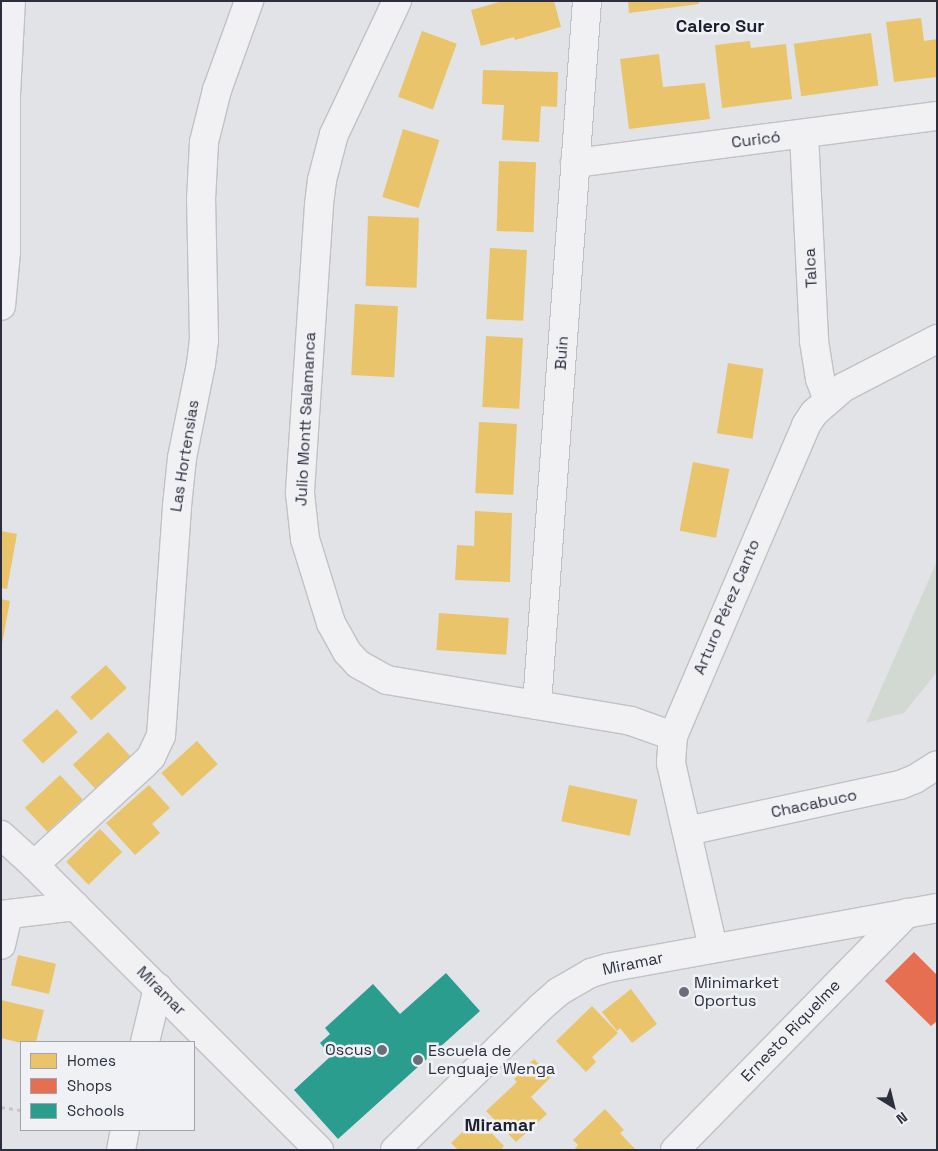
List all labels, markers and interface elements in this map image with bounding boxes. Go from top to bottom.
district label: Calero Sur [676,15,764,37]
street label: Curicó [730,127,782,153]
street label: Talca [800,248,822,288]
street label: Julio Montt Salamanca [292,331,320,507]
street label: Buin [551,335,573,371]
street label: Las Hortensias [167,399,203,513]
street label: Arturo Pérez Canto [690,536,764,678]
street label: Chacabuco [769,786,859,822]
street label: Miramar [601,948,665,980]
street label: Miramar [132,962,190,1020]
place label: Minimarket Oportus [694,973,779,1011]
street label: Ernesto Riquelme [737,976,845,1086]
marker: Minimarket Oportus [678,986,690,998]
place label: Oscus [325,1040,372,1060]
legend [20,1041,195,1131]
place label: Escuela de Lenguaje Wenga [428,1041,555,1079]
marker: Oscus [376,1044,388,1056]
text: Homes [67,1051,116,1070]
marker: Escuela de Lenguaje Wenga [412,1054,424,1066]
text: Shops [67,1076,112,1095]
north arrow [868,1081,918,1131]
text: Schools [67,1101,124,1120]
text: N [893,1108,911,1128]
district label: Miramar [465,1114,535,1136]

